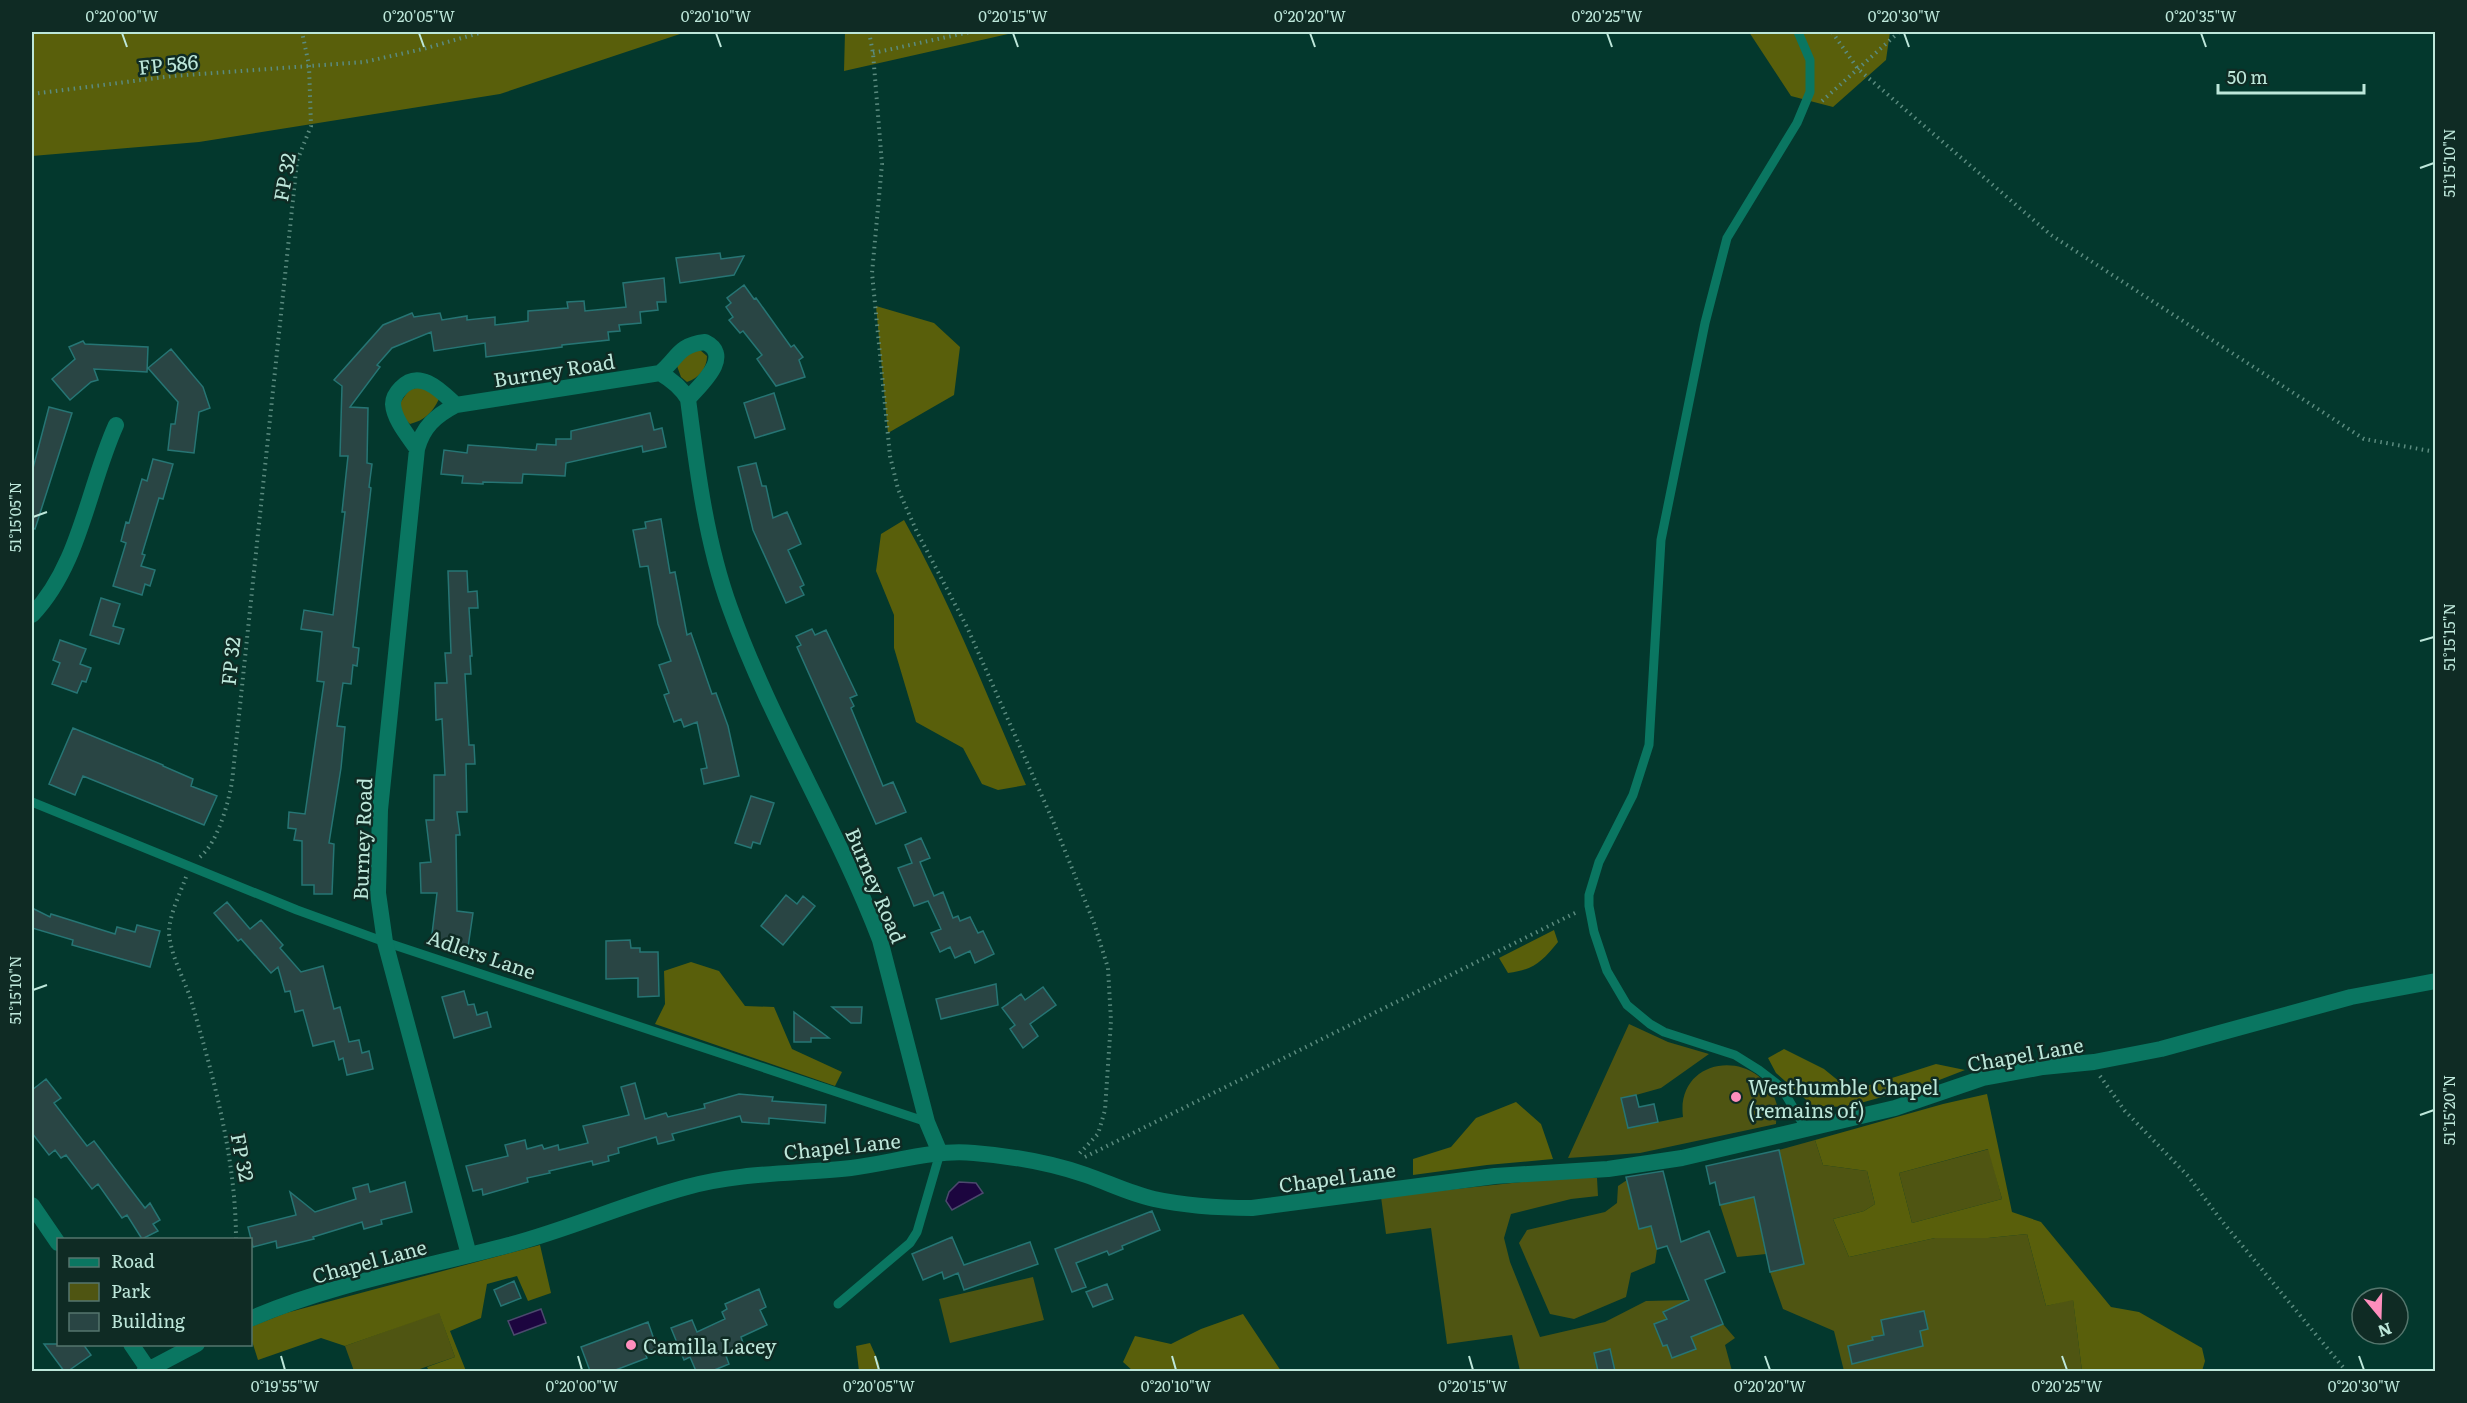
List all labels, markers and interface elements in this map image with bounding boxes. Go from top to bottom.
text: 0°20'00"W [86,4,159,27]
text: 0°20'05"W [383,4,456,27]
text: 0°20'10"W [681,4,752,27]
text: 0°20'15"W [978,4,1048,27]
text: 0°20'20"W [1274,4,1347,27]
text: 0°20'25"W [1572,4,1643,27]
text: 0°20'30"W [1868,4,1941,27]
text: 0°20'35"W [2165,4,2237,27]
street label: FP 586 [136,45,200,81]
scale bar [2218,57,2364,95]
text: 50 m [2227,63,2268,90]
text: 51°15'10"N [2437,128,2460,198]
street label: FP 32 [264,150,302,204]
street label: Burney Road [491,345,617,393]
text: 51°15'05"N [3,482,26,552]
text: 51°15'15"N [2437,603,2460,671]
street label: FP 32 [212,635,246,687]
street label: Burney Road [344,777,378,901]
street label: Burney Road [839,823,915,947]
street label: Adlers Lane [424,920,540,986]
text: 51°15'10"N [3,955,26,1025]
street label: Chapel Lane [1965,1028,2085,1078]
place label: Westhumble Chapel (remains of) [1748,1071,1939,1124]
text: 51°15'20"N [2437,1075,2460,1145]
marker: Westhumble Chapel (remains of) [1729,1090,1743,1104]
street label: Chapel Lane [782,1124,902,1166]
street label: FP 32 [225,1130,263,1184]
street label: Chapel Lane [1277,1153,1397,1199]
street label: Chapel Lane [308,1230,430,1290]
legend [57,1238,252,1346]
text: Road [111,1247,155,1274]
text: Park [111,1277,152,1304]
north arrow [2350,1286,2410,1346]
text: Building [111,1307,186,1334]
text: N [2375,1318,2395,1345]
place label: Camilla Lacey [643,1330,777,1360]
marker: Camilla Lacey [624,1338,638,1352]
text: 0°19'55"W [251,1374,320,1397]
text: 0°20'00"W [546,1374,619,1397]
text: 0°20'05"W [843,1374,916,1397]
text: 0°20'10"W [1141,1374,1212,1397]
text: 0°20'15"W [1438,1374,1508,1397]
text: 0°20'20"W [1734,1374,1807,1397]
text: 0°20'25"W [2032,1374,2103,1397]
text: 0°20'30"W [2328,1374,2401,1397]

